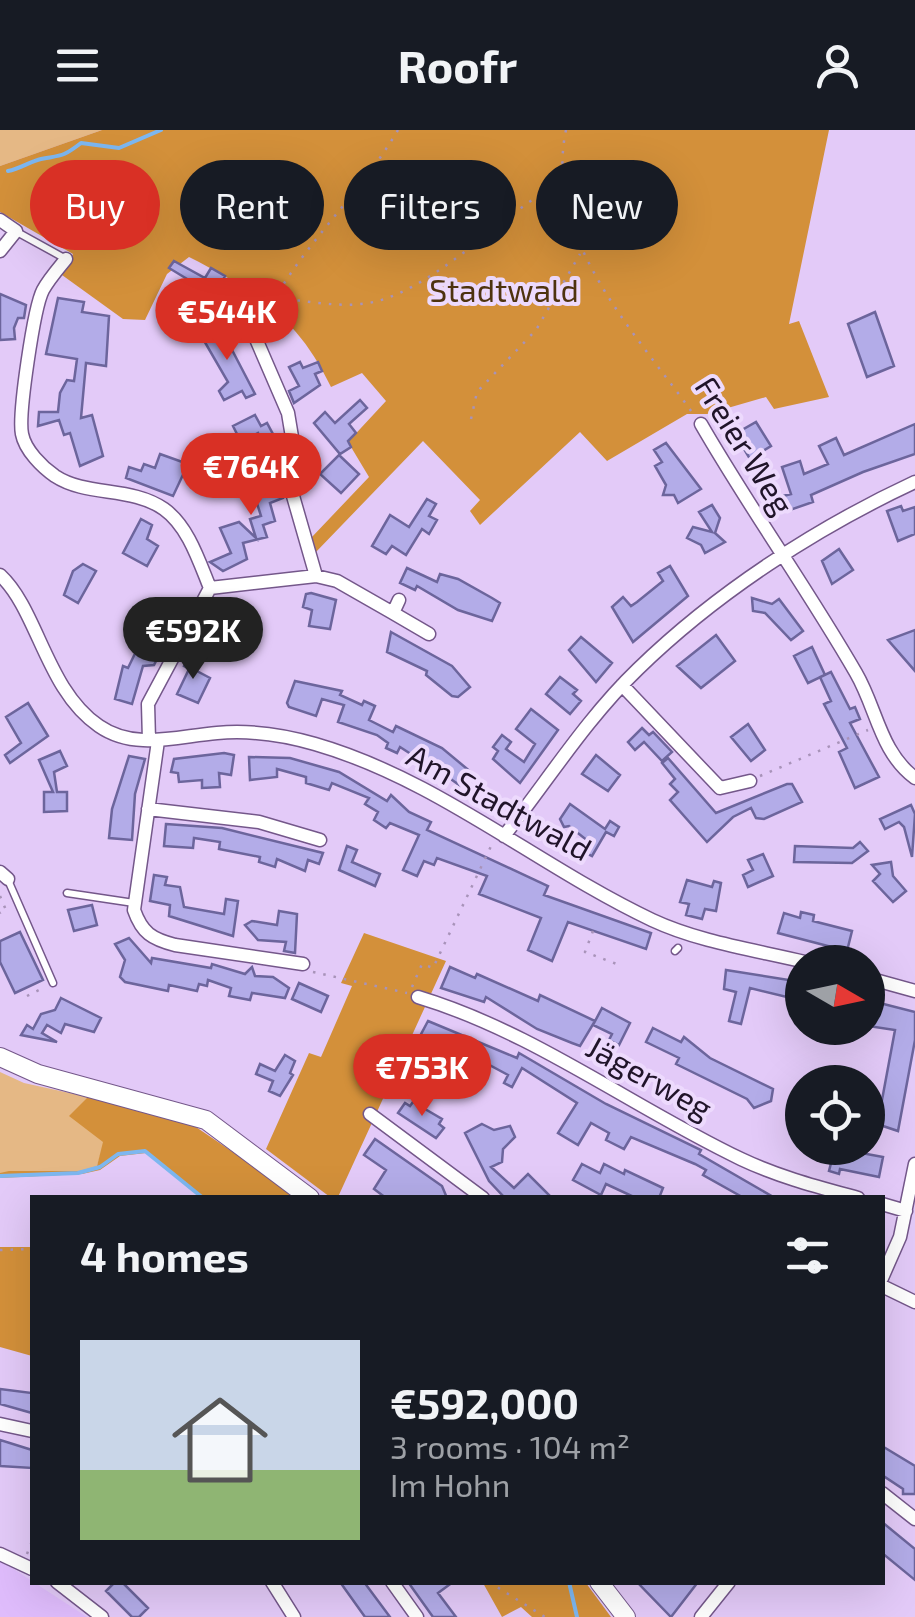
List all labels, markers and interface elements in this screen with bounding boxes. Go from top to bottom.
icon: menu [50,38,105,93]
text: Roofr [398,38,517,92]
icon: person [810,38,865,93]
chip: Buy [30,160,160,250]
chip: Rent [180,160,324,250]
chip: Filters [344,160,516,250]
chip: New [536,160,678,250]
park label: Stadtwald [429,270,579,308]
pin: €544K [157,278,297,363]
text: €544K [177,291,277,329]
street label: Freier Weg [688,369,803,521]
pin: €764K [181,433,321,518]
text: €764K [203,446,300,484]
pin: €592K [123,597,263,682]
text: €592K [145,610,241,648]
street label: Am Stadtwald [401,735,599,868]
north arrow [785,945,885,1045]
map controls [785,945,885,1165]
street label: Jägerweg [581,1026,719,1126]
pin: €753K [352,1034,492,1119]
text: €753K [375,1047,469,1085]
button: locate [785,1065,885,1165]
icon: filters [780,1228,835,1283]
text: 4 homes [80,1230,249,1280]
text: €592,000 [390,1377,579,1427]
icon: home [160,1380,280,1500]
text: 3 rooms · 104 m² [390,1427,630,1465]
text: Im Hohn [390,1465,510,1503]

